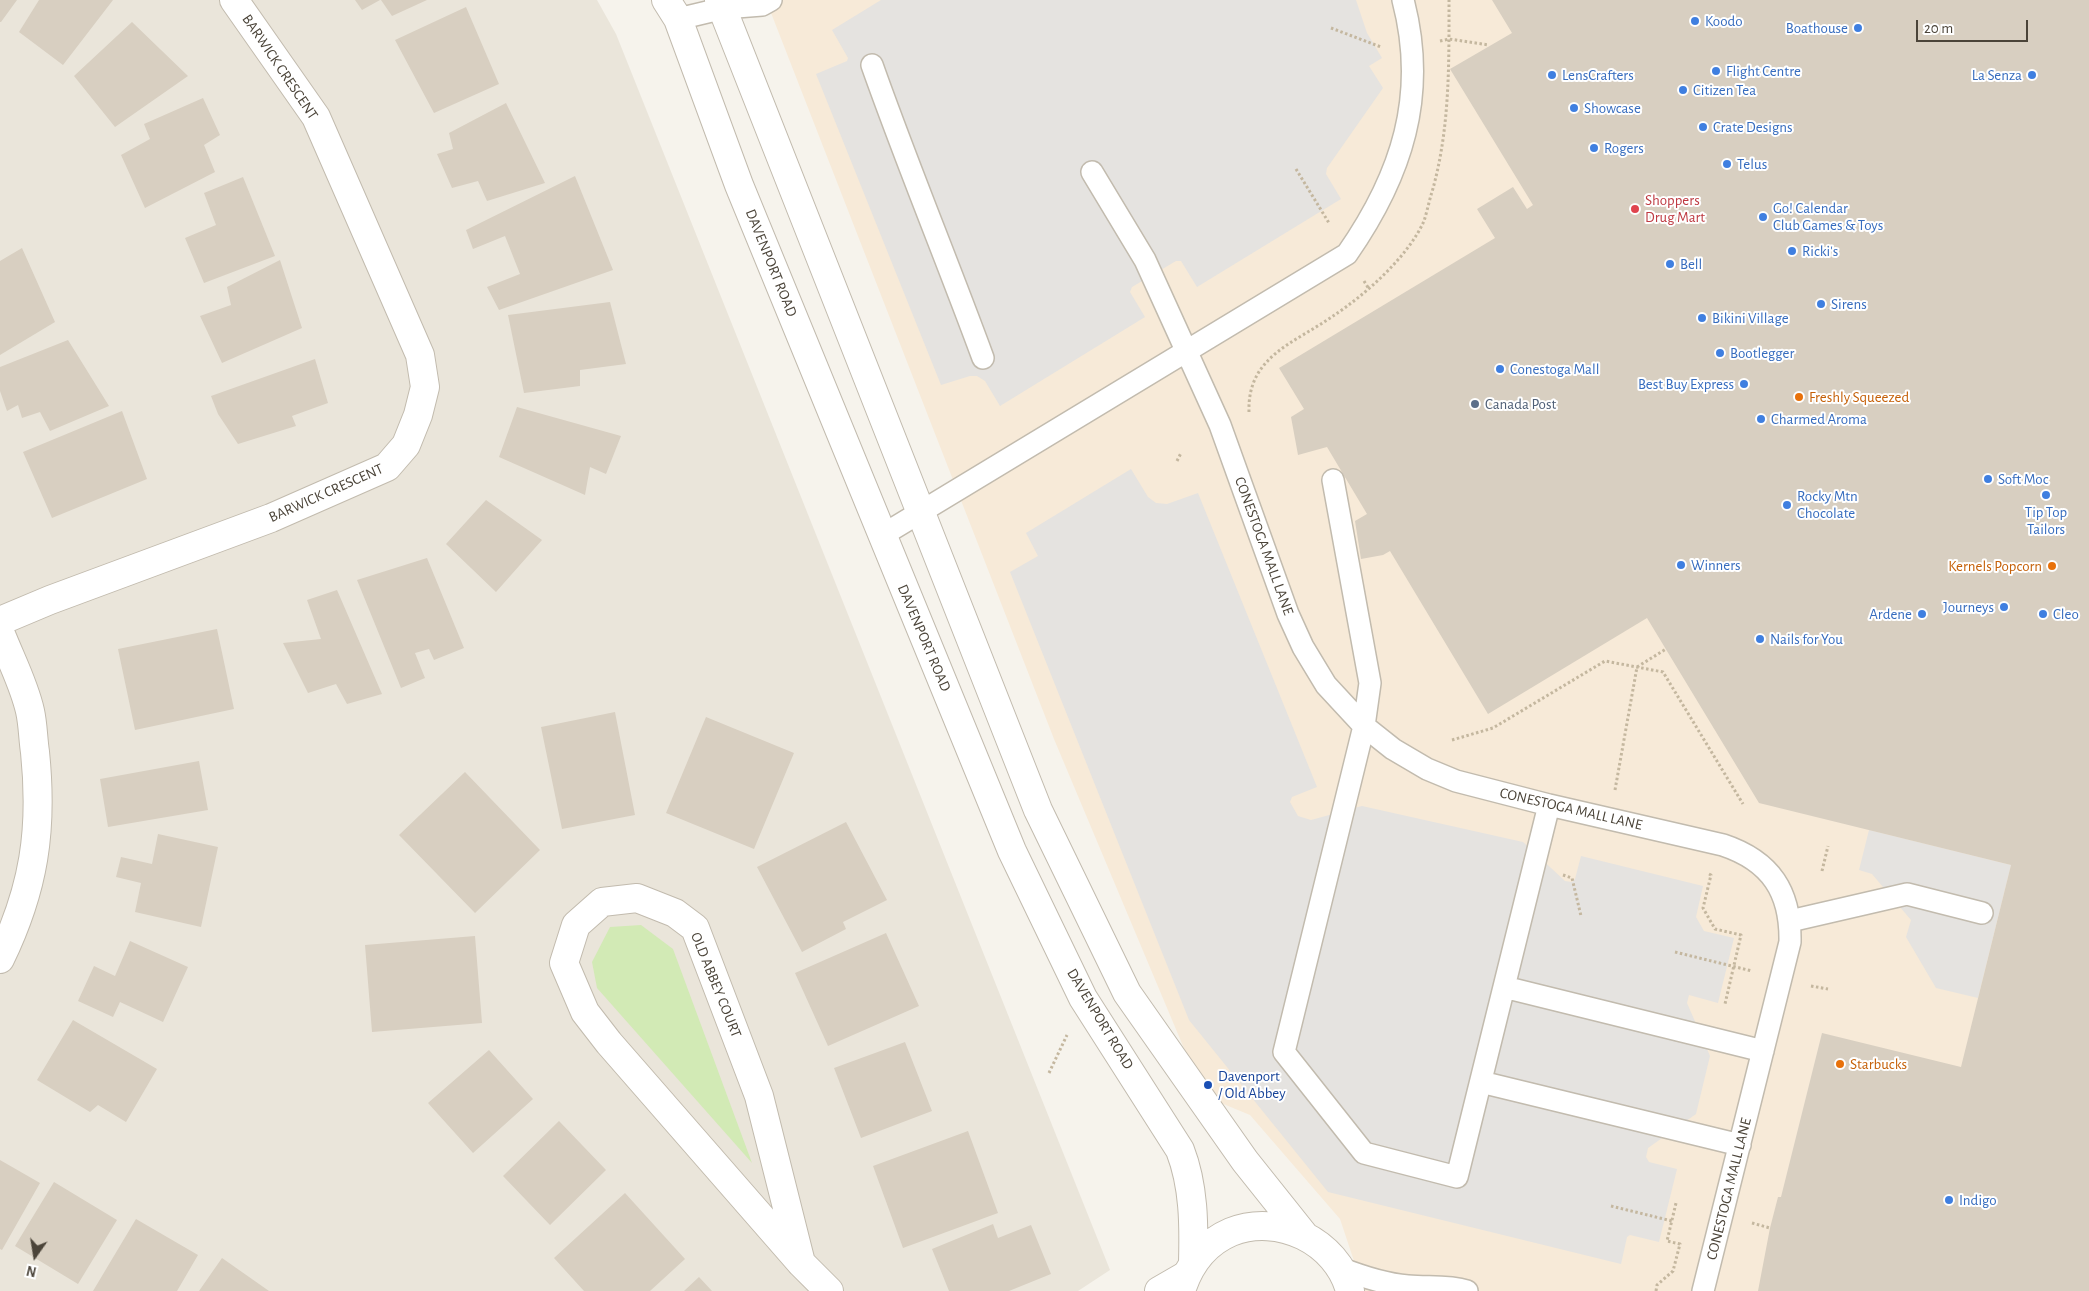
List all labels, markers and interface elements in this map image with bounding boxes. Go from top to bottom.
scale bar [1919,10,2032,42]
street label: BARWICK CRESCENT [238,11,322,123]
place label: Koodo [1705,12,1743,30]
marker: Koodo [1689,15,1701,27]
place label: Boathouse [1786,19,1848,37]
text: 20 m [1924,21,1953,36]
marker: Boathouse [1852,22,1864,34]
place label: Flight Centre [1726,62,1801,80]
marker: Flight Centre [1710,65,1722,77]
place label: LensCrafters [1562,66,1634,84]
place label: La Senza [1972,66,2022,84]
marker: LensCrafters [1546,69,1558,81]
marker: La Senza [2026,69,2038,81]
place label: Citizen Tea [1693,81,1756,99]
marker: Citizen Tea [1677,84,1689,96]
place label: Showcase [1584,99,1641,117]
marker: Showcase [1568,102,1580,114]
place label: Crate Designs [1713,118,1792,136]
marker: Crate Designs [1697,121,1709,133]
place label: Rogers [1604,139,1644,157]
marker: Rogers [1588,142,1600,154]
place label: Telus [1737,155,1767,173]
marker: Telus [1721,158,1733,170]
place label: Shoppers Drug Mart [1645,191,1705,226]
place label: Go! Calendar Club Games & Toys [1773,199,1883,234]
marker: Shoppers Drug Mart [1629,203,1641,215]
street label: DAVENPORT ROAD [741,207,801,319]
marker: Go! Calendar Club Games & Toys [1757,211,1769,223]
place label: Ricki's [1802,242,1838,260]
marker: Ricki's [1786,245,1798,257]
place label: Bell [1680,255,1702,273]
marker: Bell [1664,258,1676,270]
place label: Sirens [1831,295,1867,313]
marker: Sirens [1815,298,1827,310]
place label: Bikini Village [1712,309,1789,327]
marker: Bikini Village [1696,312,1708,324]
place label: Bootlegger [1730,344,1794,362]
marker: Bootlegger [1714,347,1726,359]
place label: Conestoga Mall [1510,360,1599,378]
marker: Conestoga Mall [1494,363,1506,375]
place label: Best Buy Express [1638,375,1734,393]
marker: Best Buy Express [1738,378,1750,390]
place label: Freshly Squeezed [1809,388,1909,406]
marker: Freshly Squeezed [1793,391,1805,403]
place label: Canada Post [1485,395,1556,413]
marker: Canada Post [1469,398,1481,410]
place label: Charmed Aroma [1771,410,1867,428]
marker: Charmed Aroma [1755,413,1767,425]
street label: BARWICK CRESCENT [266,460,386,526]
place label: Soft Moc [1998,470,2048,488]
marker: Soft Moc [1982,473,1994,485]
street label: CONESTOGA MALL LANE [1231,474,1297,618]
place label: Rocky Mtn Chocolate [1797,487,1858,522]
marker: Tip Top Tailors [2040,489,2052,501]
marker: Rocky Mtn Chocolate [1781,499,1793,511]
place label: Tip Top Tailors [2025,503,2067,538]
place label: Winners [1691,556,1741,574]
place label: Kernels Popcorn [1948,557,2042,575]
marker: Winners [1675,559,1687,571]
marker: Kernels Popcorn [2046,560,2058,572]
street label: DAVENPORT ROAD [893,582,955,694]
place label: Journeys [1943,598,1994,616]
marker: Journeys [1998,601,2010,613]
place label: Ardene [1869,605,1912,623]
place label: Cleo [2053,605,2079,623]
marker: Ardene [1916,608,1928,620]
marker: Cleo [2037,608,2049,620]
place label: Nails for You [1770,630,1843,648]
marker: Nails for You [1754,633,1766,645]
street label: CONESTOGA MALL LANE [1498,784,1644,834]
street label: OLD ABBEY COURT [687,930,745,1040]
street label: DAVENPORT ROAD [1063,965,1137,1073]
place label: Starbucks [1850,1055,1907,1073]
marker: Starbucks [1834,1058,1846,1070]
place label: Davenport / Old Abbey [1218,1067,1286,1102]
marker: Davenport / Old Abbey [1202,1079,1214,1091]
street label: CONESTOGA MALL LANE [1703,1116,1755,1262]
place label: Indigo [1959,1191,1997,1209]
marker: Indigo [1943,1194,1955,1206]
north arrow [10,1231,60,1281]
text: N [25,1263,38,1279]

